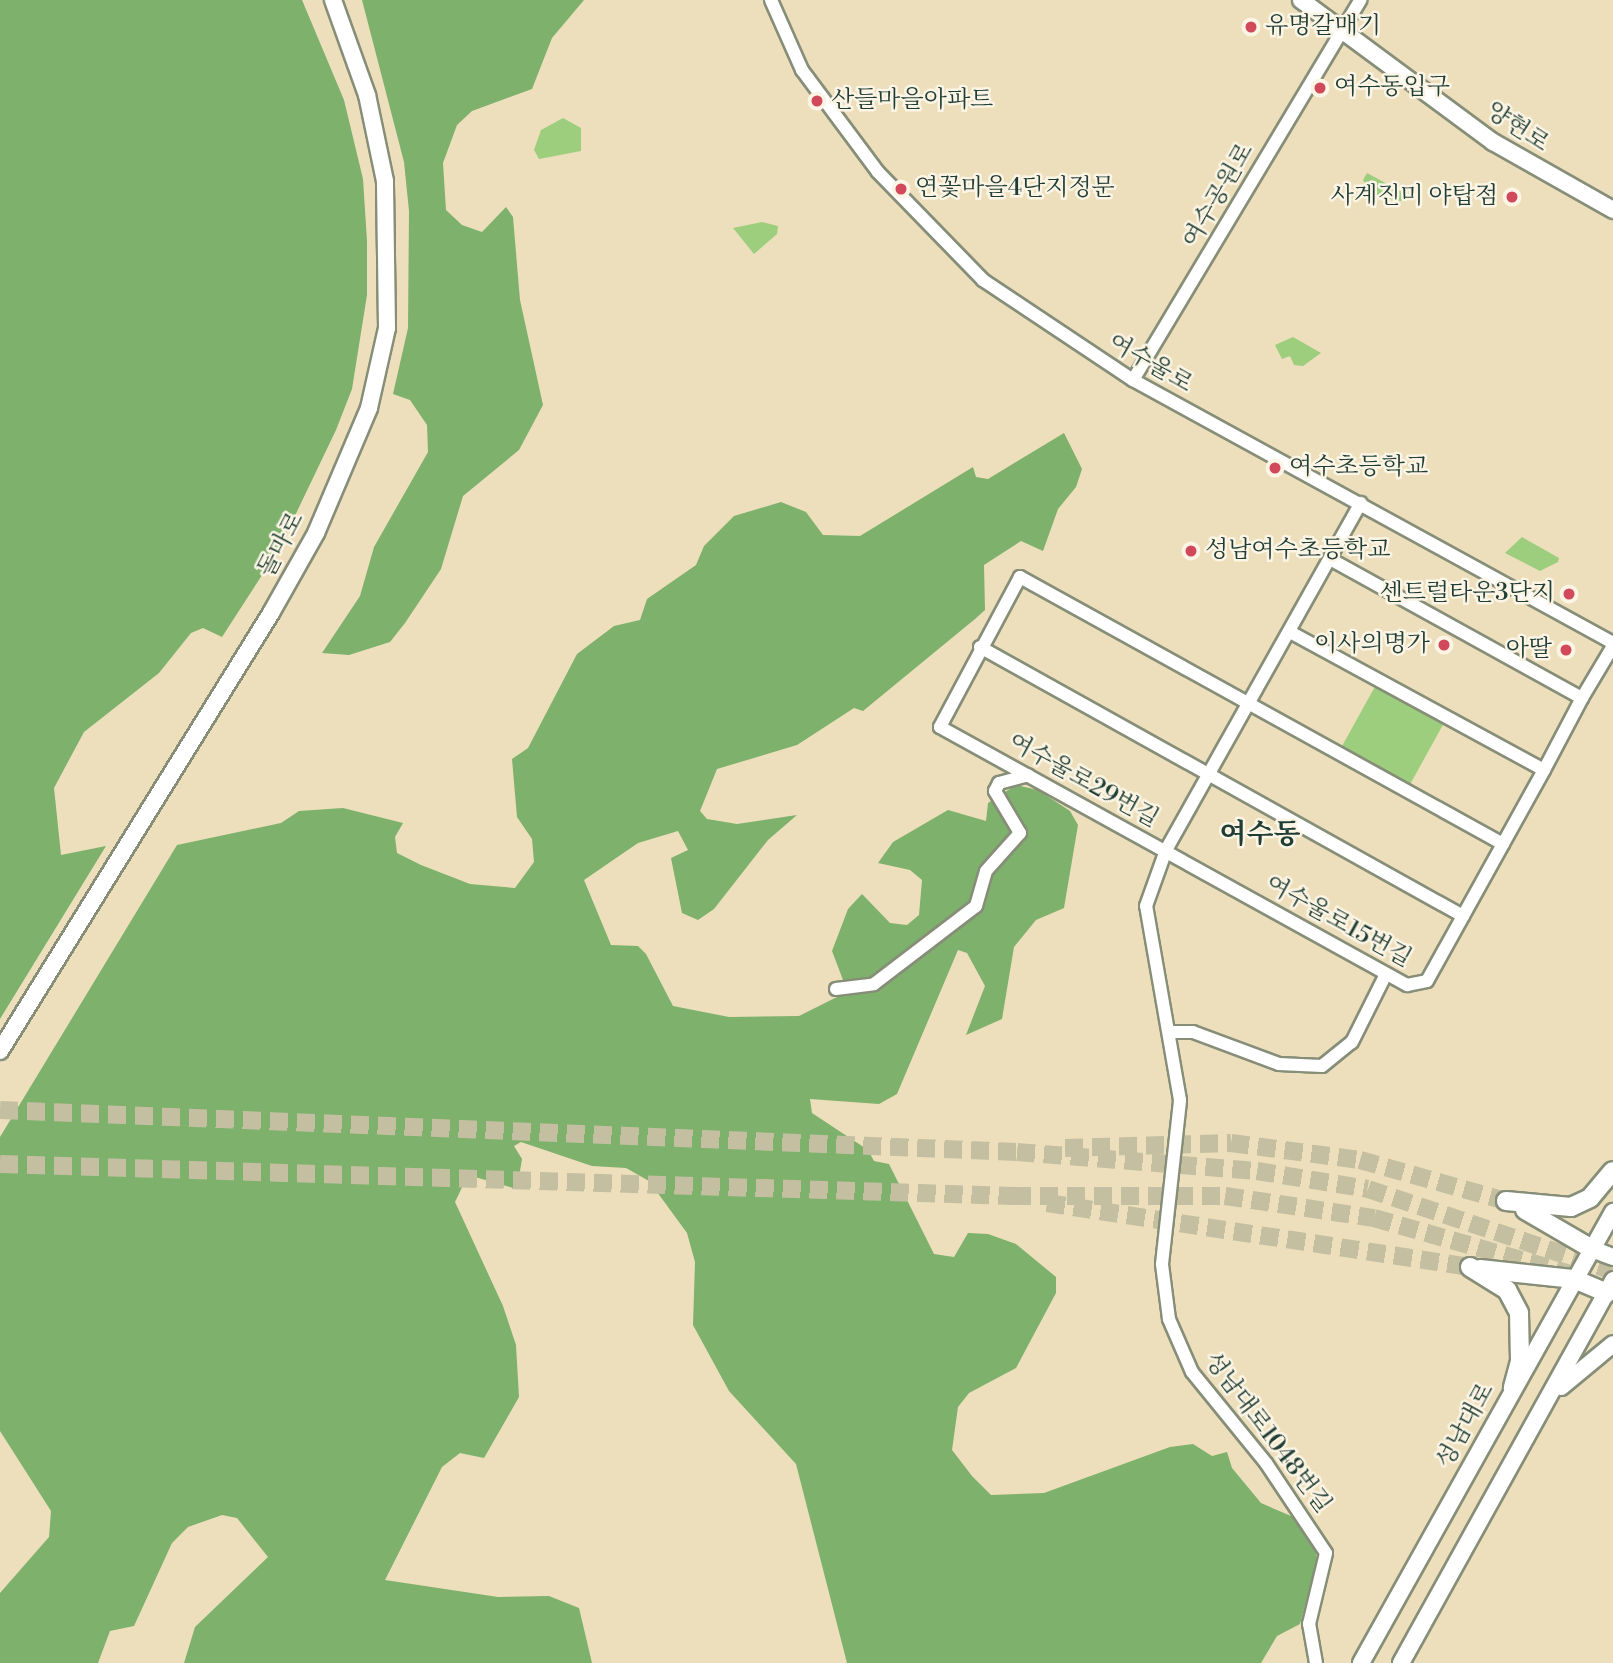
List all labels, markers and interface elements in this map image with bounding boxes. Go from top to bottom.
place label: 유명갈매기 [1265,13,1381,41]
marker: 유명갈매기 [1243,19,1259,35]
place label: 여수동입구 [1334,74,1450,102]
marker: 여수동입구 [1312,80,1328,96]
place label: 산들마을아파트 [831,87,993,115]
marker: 산들마을아파트 [809,93,825,109]
street label: 양현로 [1480,97,1554,159]
street label: 여수공원로 [1178,139,1260,253]
place label: 연꽃마을4단지정문 [915,175,1115,203]
marker: 연꽃마을4단지정문 [893,181,909,197]
place label: 사계진미 야탑점 [1331,183,1498,211]
marker: 사계진미 야탑점 [1504,189,1520,205]
street label: 여수울로 [1103,328,1197,400]
place label: 여수초등학교 [1289,454,1428,482]
marker: 여수초등학교 [1267,460,1283,476]
street label: 돌마로 [253,508,311,582]
place label: 성남여수초등학교 [1205,537,1390,565]
marker: 성남여수초등학교 [1183,543,1199,559]
place label: 센트럴타운3단지 [1379,580,1555,608]
marker: 센트럴타운3단지 [1561,586,1577,602]
place label: 이사의명가 [1314,631,1430,659]
place label: 아딸 [1506,636,1552,664]
marker: 이사의명가 [1436,637,1452,653]
marker: 아딸 [1558,642,1574,658]
street label: 여수울로29번길 [1003,728,1163,834]
district label: 여수동 [1219,818,1301,852]
street label: 여수울로15번길 [1260,870,1416,974]
street label: 성남대로1048번길 [1197,1347,1337,1519]
street label: 성남대로 [1431,1378,1501,1474]

